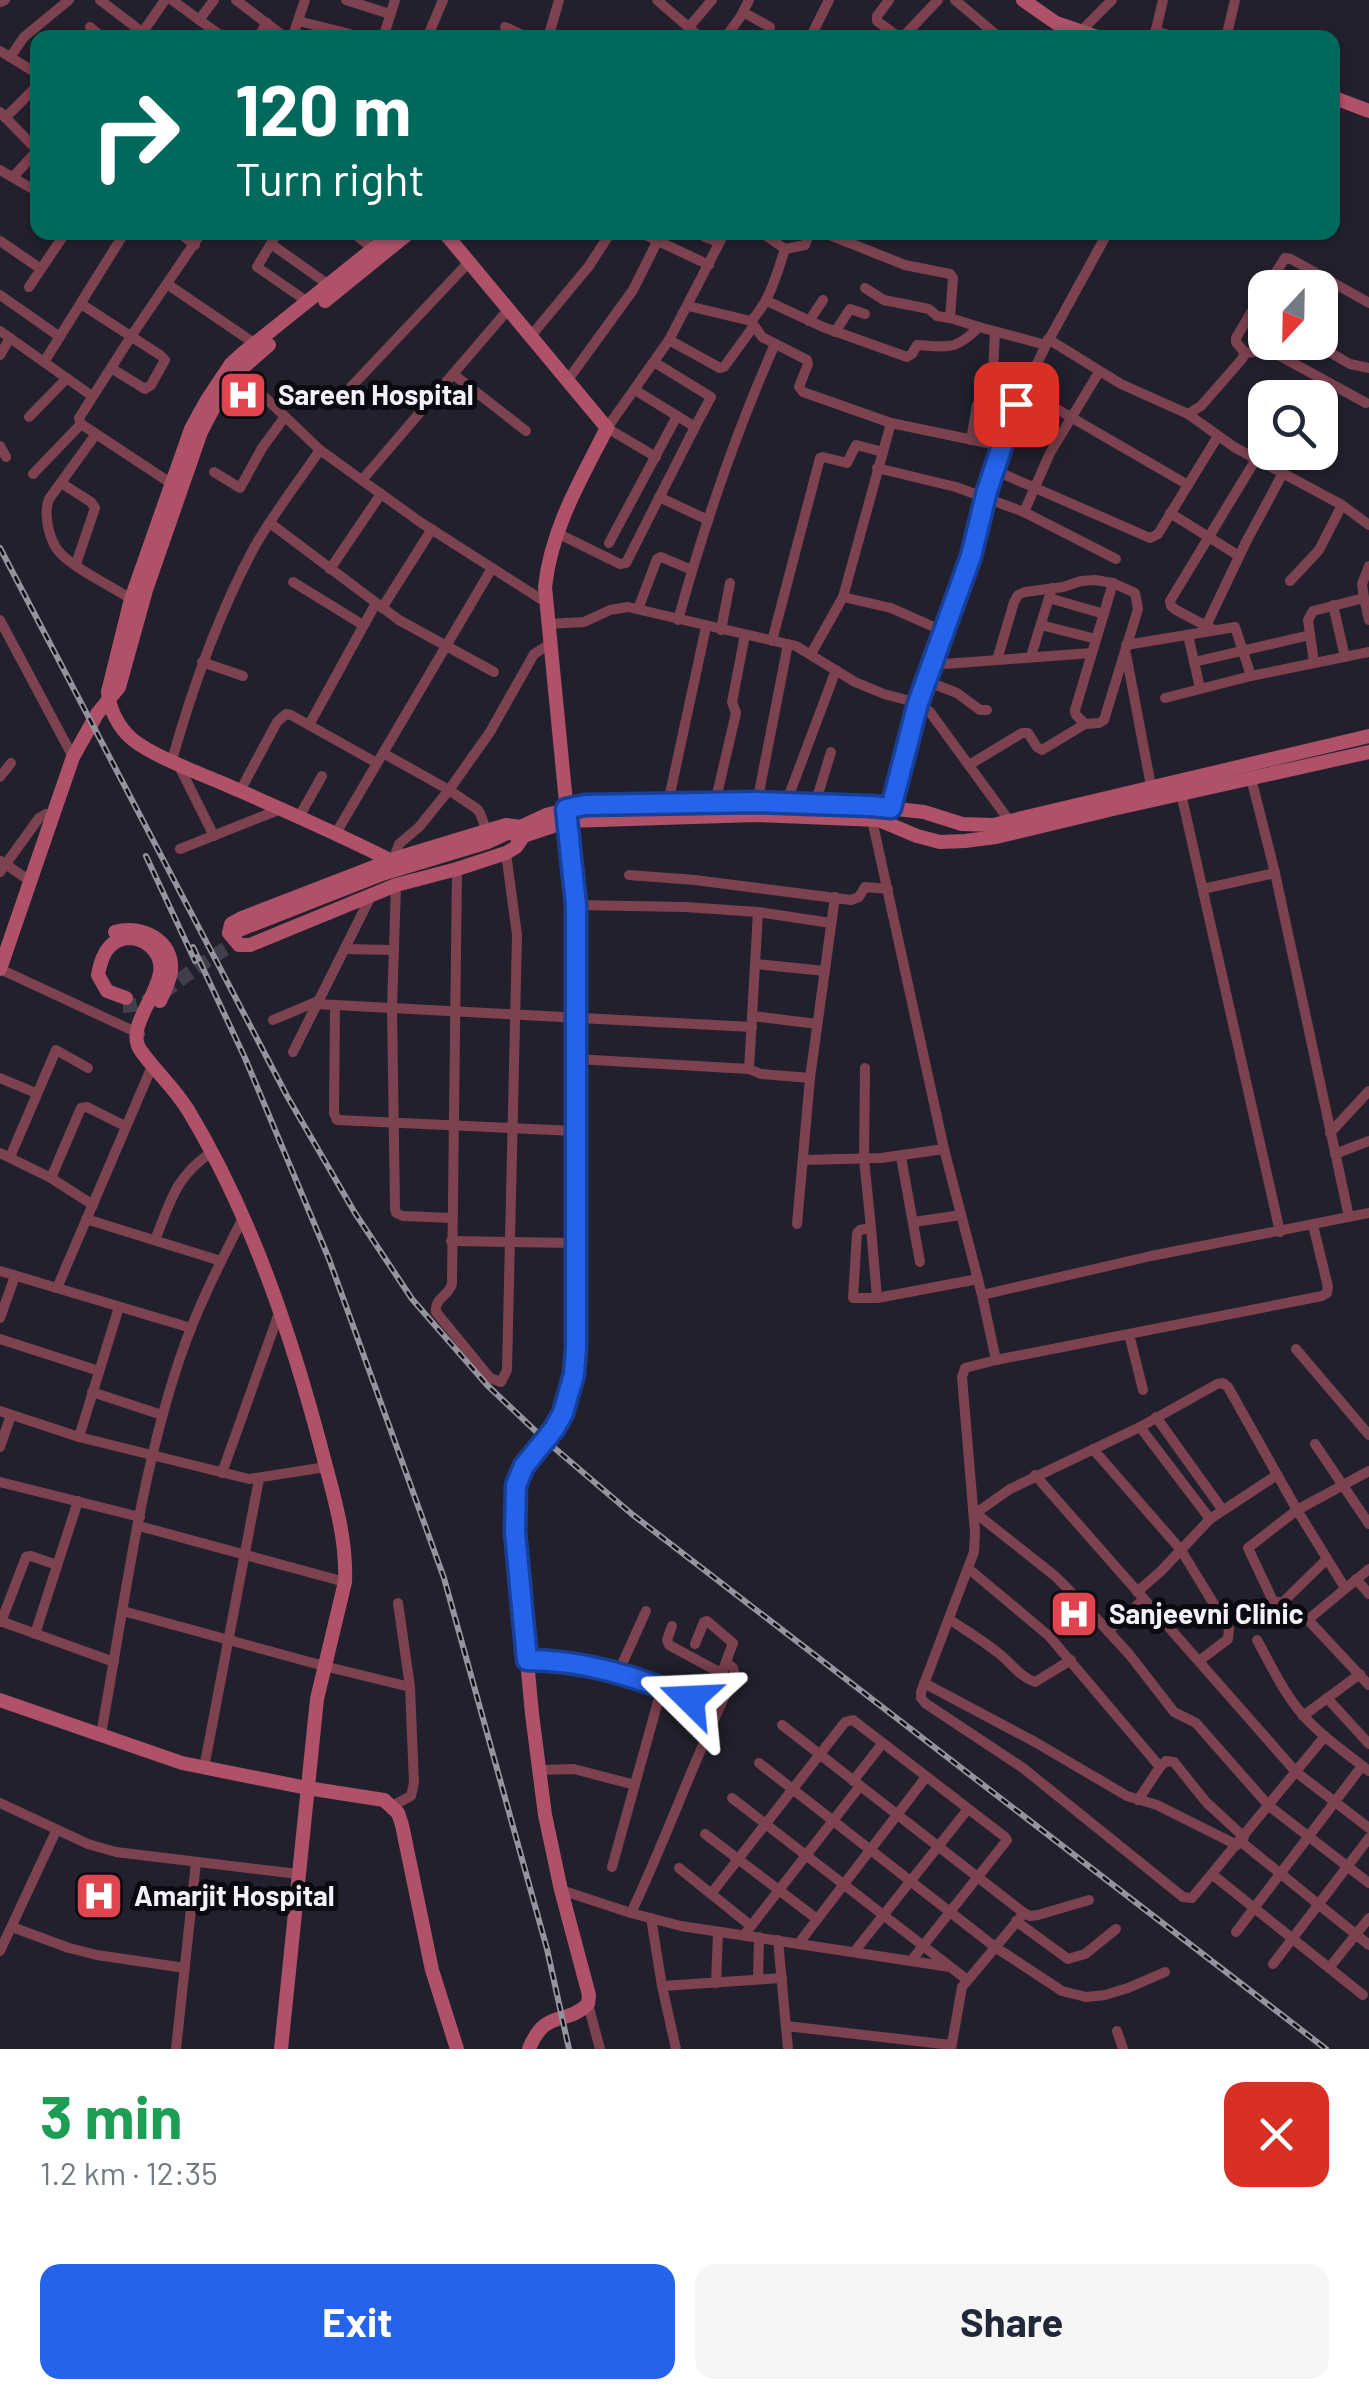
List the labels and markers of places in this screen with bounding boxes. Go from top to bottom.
pin [974,362,1059,447]
hospital icon: Sareen Hospital [217,369,269,421]
place label: Sareen Hospital [278,377,474,411]
hospital icon: Sanjeevni Clinic [1048,1588,1100,1640]
place label: Sanjeevni Clinic [1109,1596,1304,1630]
hospital icon: Amarjit Hospital [73,1870,125,1922]
place label: Amarjit Hospital [134,1878,335,1912]

